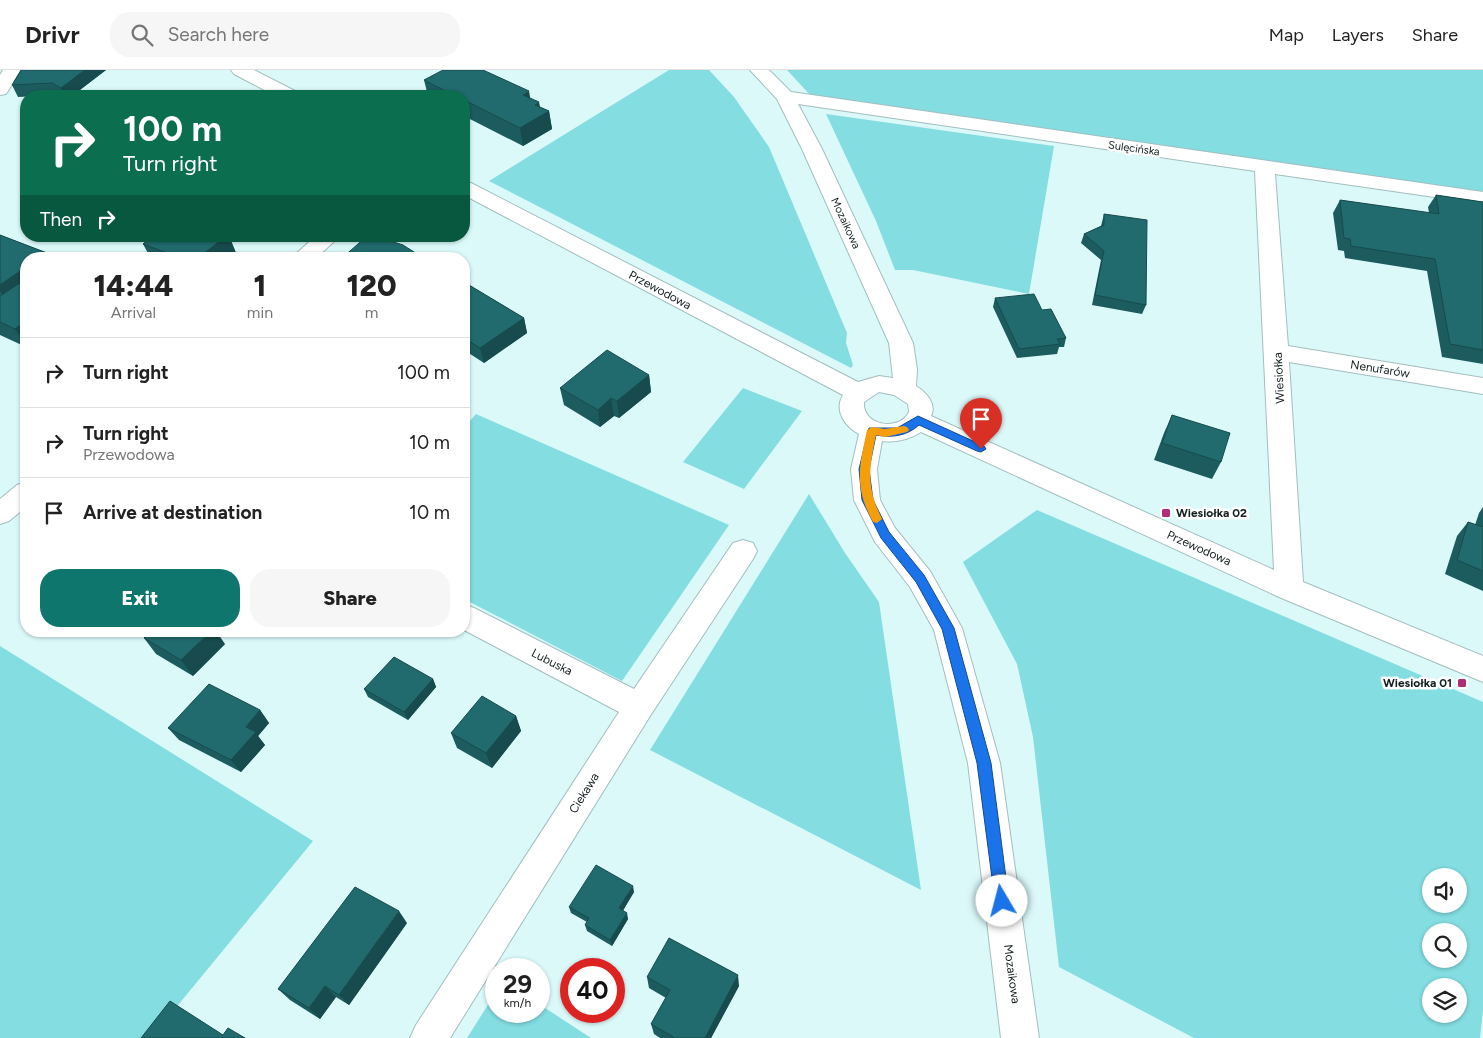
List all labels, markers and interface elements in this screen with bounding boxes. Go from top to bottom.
search box [110,12,460,57]
text: Drivr [25,20,80,49]
icon: search [128,21,156,49]
text: Search here [168,23,269,46]
text: Map [1269,24,1304,46]
text: Layers [1332,24,1384,46]
text: Share [1412,24,1458,46]
text: 100 m [123,108,222,150]
icon: right [40,110,105,175]
street label: Sulęcińska [1107,138,1161,159]
text: Turn right [123,150,218,177]
street label: Mozaikowa [828,196,863,251]
icon: right [92,205,120,233]
text: Then [40,208,82,231]
text: 14:44 [93,267,173,304]
text: 1 [254,267,266,304]
text: 120 [347,267,397,304]
street label: Przewodowa [626,268,694,312]
text: Arrival [111,303,156,322]
text: min [247,303,273,322]
text: m [365,303,378,322]
street label: Wiesiołka [1271,352,1287,404]
street label: Nenufarów [1349,357,1411,381]
icon: right [40,359,68,387]
text: Turn right [83,361,169,384]
text: 100 m [397,361,450,384]
pin [960,398,1002,449]
icon: arrive [967,405,995,433]
text: Turn right [83,422,169,445]
icon: right [40,429,68,457]
text: 10 m [409,431,450,454]
text: Przewodowa [83,445,175,464]
icon: arrive [40,499,68,527]
text: Arrive at destination [83,501,262,524]
text: 10 m [409,501,450,524]
place label: Wiesiołka 02 [1176,506,1247,520]
marker: Wiesiołka 02 [1160,507,1172,519]
street label: Przewodowa [1165,528,1233,568]
button: Exit [40,569,240,627]
button: Share [250,569,450,627]
street label: Lubuska [529,646,575,678]
place label: Wiesiołka 01 [1383,676,1452,690]
marker: Wiesiołka 01 [1456,677,1468,689]
street label: Ciekawa [566,770,602,816]
map controls [1422,868,1467,1023]
button: sound [1422,868,1467,913]
position arrow [975,874,1027,926]
button: search [1422,923,1467,968]
street label: Mozaikowa [1001,943,1023,1005]
speed limit sign: 40 [560,958,625,1023]
text: 29 [503,969,532,999]
button: layers [1422,978,1467,1023]
text: km/h [504,996,531,1010]

